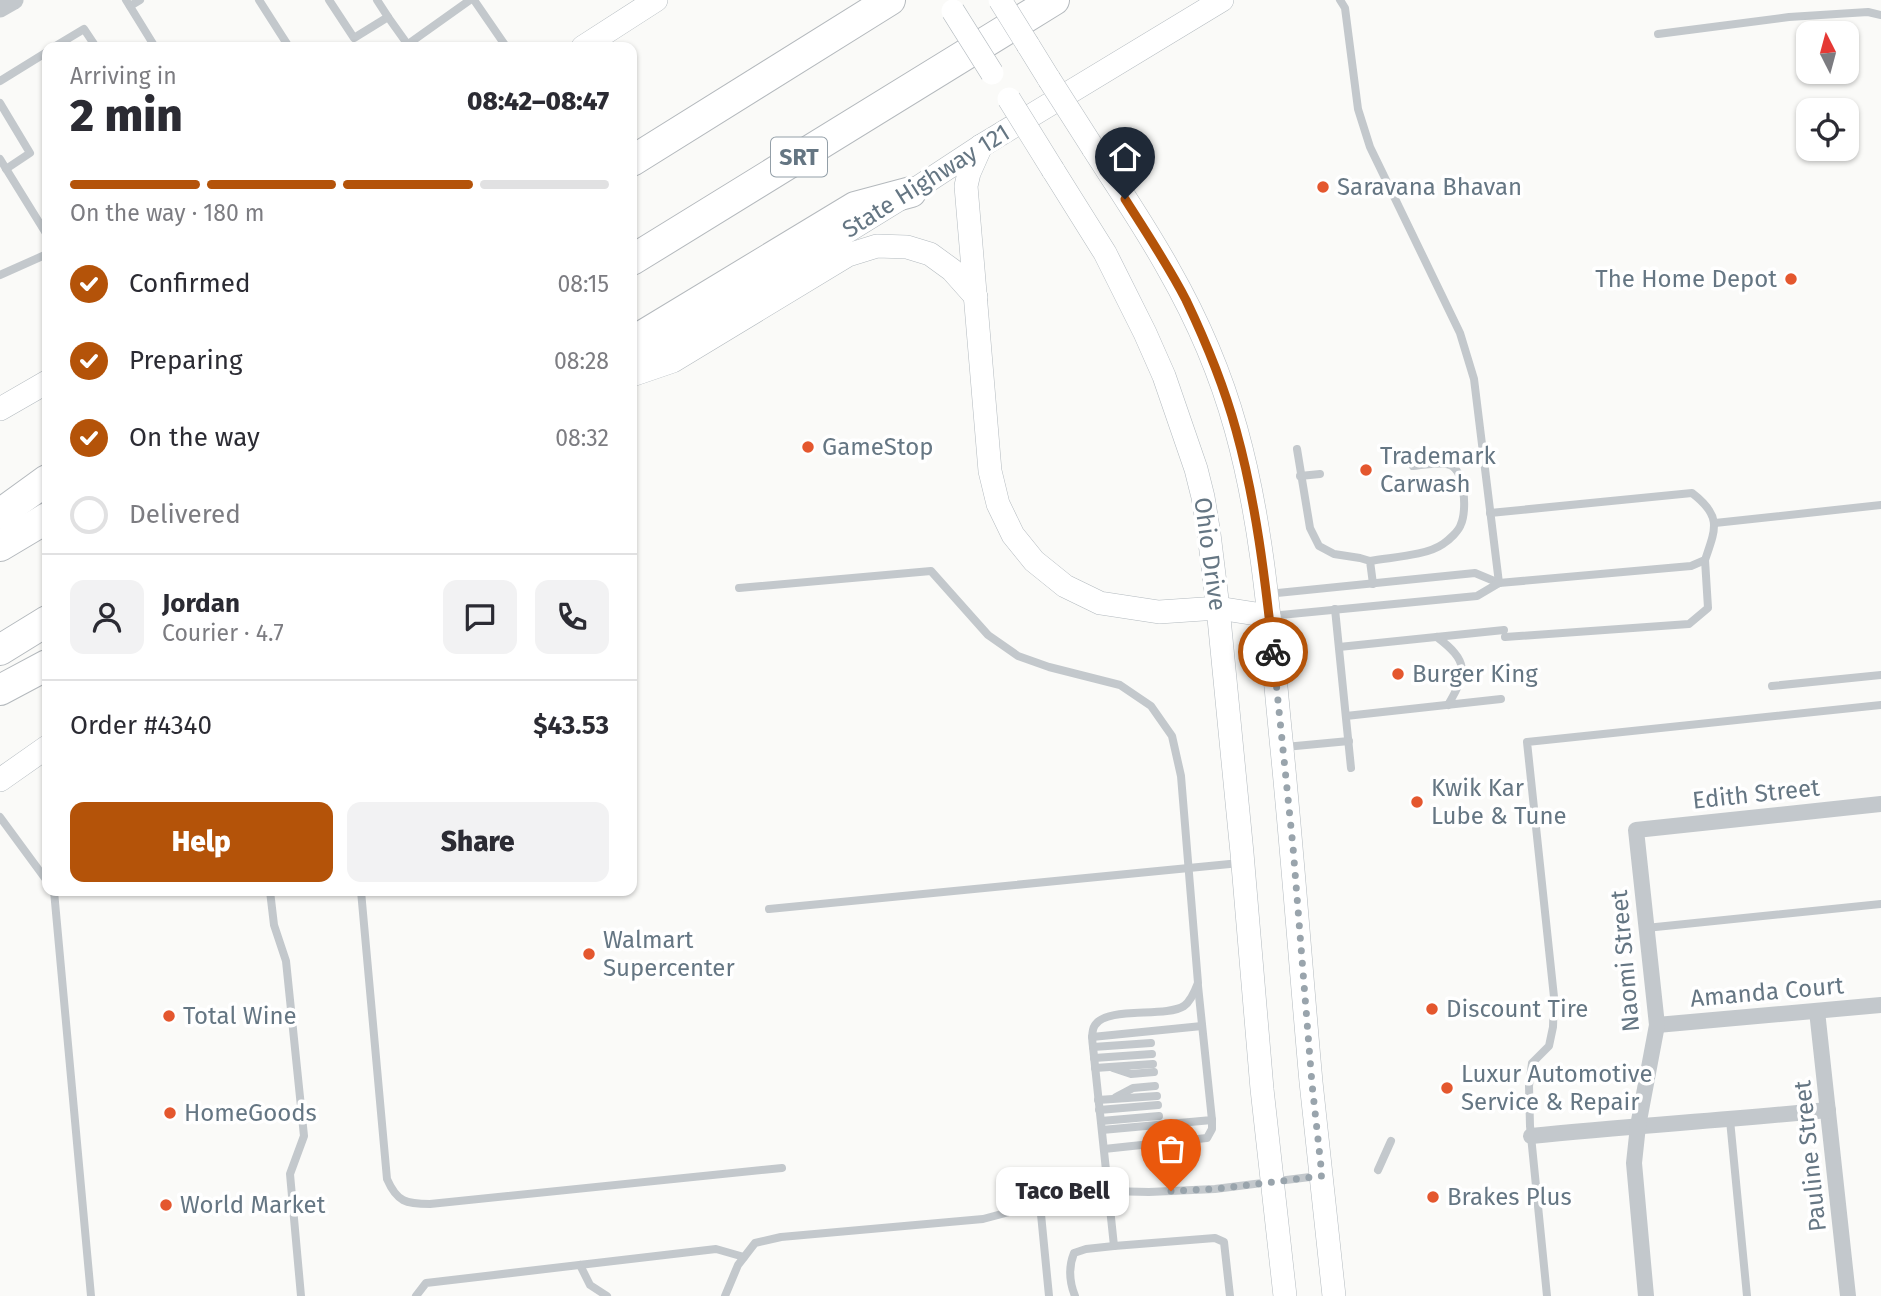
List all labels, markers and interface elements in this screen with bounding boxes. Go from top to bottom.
north arrow [1796,21,1858,84]
map controls [1796,21,1859,161]
text: Arriving in [70,62,177,90]
text: 08:42–08:47 [467,86,609,117]
text: 2 min [70,88,183,143]
button: locate [1796,98,1859,161]
street label: State Highway 121 [837,118,1015,244]
pin [1095,127,1155,199]
road number: SRT [771,138,827,176]
icon: home [1106,138,1144,176]
place label: Saravana Bhavan [1337,173,1522,201]
marker: Saravana Bhavan [1315,179,1331,195]
text: On the way · 180 m [70,199,265,227]
icon: check [70,265,108,303]
place label: The Home Depot [1595,265,1777,293]
text: Confirmed [129,268,250,299]
text: 08:15 [557,270,609,298]
marker: The Home Depot [1783,271,1799,287]
icon: check [70,342,108,380]
text: Preparing [129,345,242,376]
text: 08:28 [554,347,609,375]
icon: check [70,419,108,457]
text: On the way [129,422,260,453]
text: 08:32 [555,424,609,452]
place label: GameStop [822,433,934,461]
marker: GameStop [800,439,816,455]
place label: Trademark Carwash [1380,442,1496,498]
marker: Trademark Carwash [1358,462,1374,478]
street label: Ohio Drive [1188,496,1232,612]
text: Delivered [129,499,241,530]
button: person [70,580,144,654]
button: chat [443,580,517,654]
button: phone [535,580,609,654]
text: Jordan [162,588,240,619]
courier [1238,617,1308,687]
text: Courier · 4.7 [162,619,284,647]
icon: bike [1254,633,1292,671]
place label: Burger King [1412,660,1538,688]
marker: Burger King [1390,666,1406,682]
text: Order #4340 [70,710,212,741]
text: $43.53 [533,710,609,741]
street label: Edith Street [1691,773,1821,815]
place label: Kwik Kar Lube & Tune [1431,774,1567,830]
marker: Kwik Kar Lube & Tune [1409,794,1425,810]
button: Help [70,802,333,882]
button: Share [347,802,609,882]
street label: Naomi Street [1605,889,1645,1033]
place label: Walmart Supercenter [603,926,735,982]
marker: Walmart Supercenter [581,946,597,962]
street label: Amanda Court [1689,971,1845,1013]
place label: Discount Tire [1446,995,1588,1023]
marker: Discount Tire [1424,1001,1440,1017]
place label: Total Wine [183,1002,297,1030]
marker: Total Wine [161,1008,177,1024]
place label: Luxur Automotive Service & Repair [1461,1060,1652,1116]
street label: Pauline Street [1788,1079,1832,1233]
marker: Luxur Automotive Service & Repair [1439,1080,1455,1096]
place label: HomeGoods [184,1099,317,1127]
marker: HomeGoods [162,1105,178,1121]
pin [1141,1119,1201,1191]
icon: bag [1152,1130,1190,1168]
callout: Taco Bell [996,1166,1129,1216]
text: Taco Bell [1015,1177,1110,1205]
place label: Brakes Plus [1447,1183,1572,1211]
marker: Brakes Plus [1425,1189,1441,1205]
place label: World Market [180,1191,326,1219]
marker: World Market [158,1197,174,1213]

